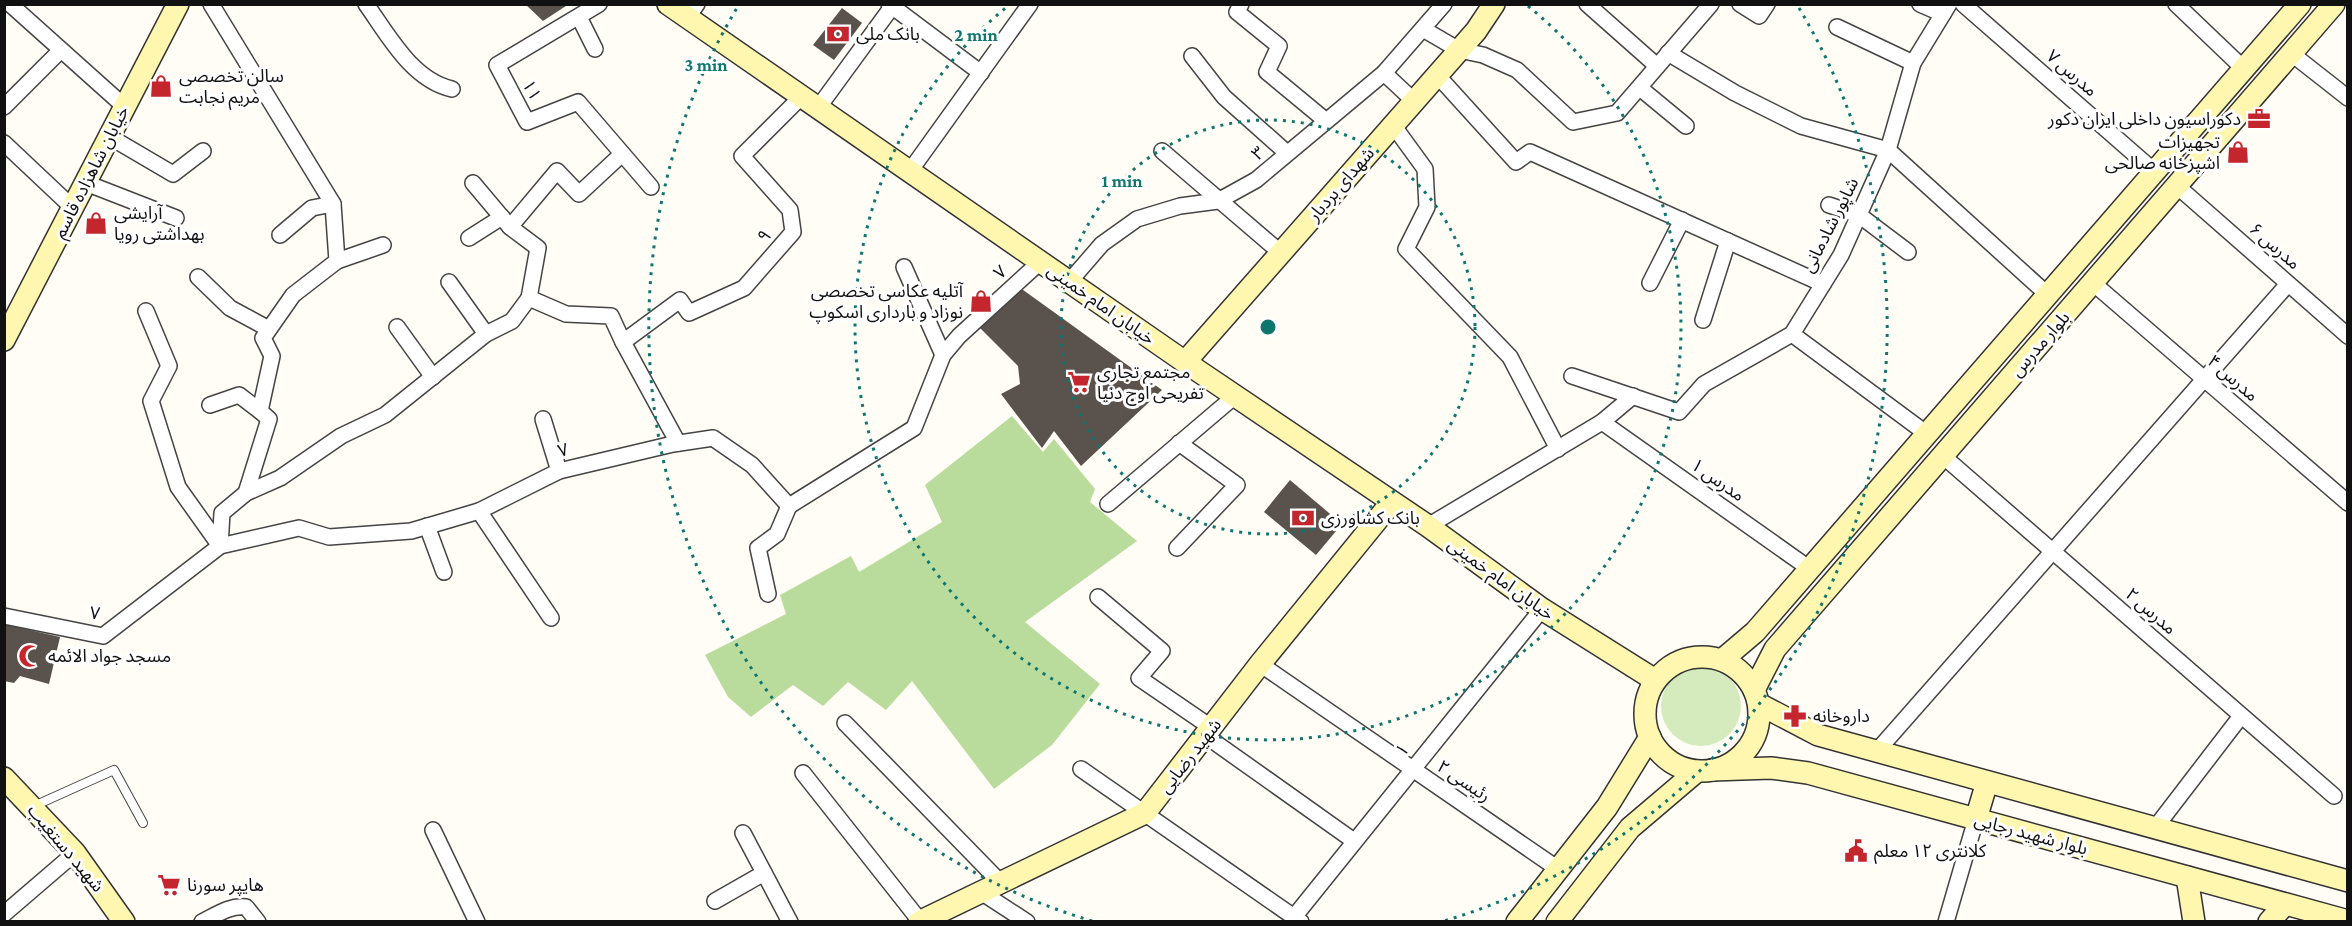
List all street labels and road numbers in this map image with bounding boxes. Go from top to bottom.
street label: مدرس ۷ [2042,46,2101,101]
street label: ۱۱ [518,76,546,104]
street label: خیابان شاهزاده قاسم [49,103,136,243]
street label: ۳ [1248,142,1268,164]
street label: شهدای بردبار [1303,143,1379,226]
street label: شاپور شادمانی [1797,174,1864,276]
street label: مدرس ۶ [2245,219,2304,274]
street label: ۹ [753,226,775,246]
street label: خیابان امام خمینی [1041,260,1159,352]
street label: ۷ [989,261,1011,283]
street label: بلوار مدرس [2006,307,2074,381]
street label: مدرس ۴ [2203,351,2262,406]
street label: ۷ [555,439,571,461]
street label: مدرس ۱ [1687,454,1749,506]
street label: خیابان امام خمینی [1442,534,1558,628]
street label: مدرس ۲ [2121,584,2180,639]
street label: ۷ [89,603,101,623]
street label: شهید رضایی [1155,715,1226,798]
street label: ۱ [1391,740,1413,760]
street label: رئیسی ۲ [1433,756,1494,807]
street label: شهید دستغیب [24,800,108,896]
street label: بلوار شهید رجایی [1972,809,2090,860]

